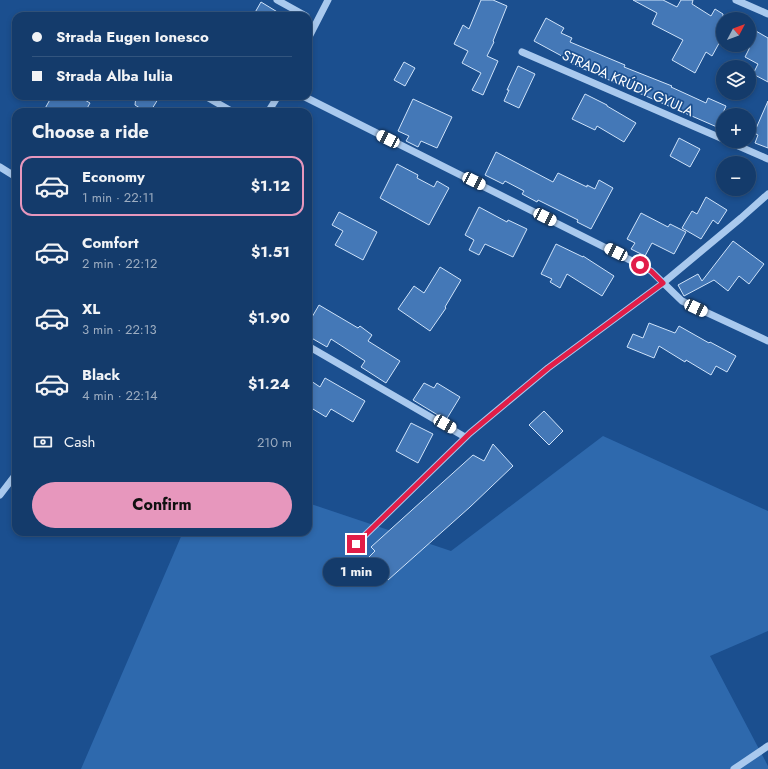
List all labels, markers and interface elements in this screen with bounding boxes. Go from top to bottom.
north arrow [716,12,756,52]
map controls [716,12,756,196]
text: Strada Eugen Ionesco [56,26,209,48]
street label: STRADA KRÚDY GYULA [559,45,698,121]
button: layers [716,60,756,100]
text: Strada Alba Iulia [56,65,173,87]
button: + [716,108,756,148]
text: Choose a ride [32,119,149,145]
car [375,128,401,150]
button: − [716,156,756,196]
text: Economy [82,166,145,188]
icon: car [34,168,70,204]
car [461,170,487,192]
text: $1.12 [251,175,290,197]
text: 1 min · 22:11 [82,188,154,207]
car [532,206,558,228]
text: Comfort [82,232,139,254]
icon: car [34,234,70,270]
text: $1.51 [251,241,290,263]
car [603,241,629,263]
text: 2 min · 22:12 [82,254,157,273]
route start [631,256,649,274]
car [683,297,709,319]
text: XL [82,298,100,320]
icon: car [34,300,70,336]
text: $1.90 [248,307,290,329]
text: 3 min · 22:13 [82,320,157,339]
text: Black [82,364,120,386]
icon: car [34,366,70,402]
text: $1.24 [248,373,290,395]
text: 4 min · 22:14 [82,386,158,405]
car [432,413,458,435]
icon: cash [32,431,54,453]
text: Cash [64,431,95,453]
text: 210 m [257,433,292,452]
button: Confirm [32,482,292,528]
route end [347,535,365,553]
callout: 1 min [323,558,389,586]
text: 1 min [340,562,372,581]

